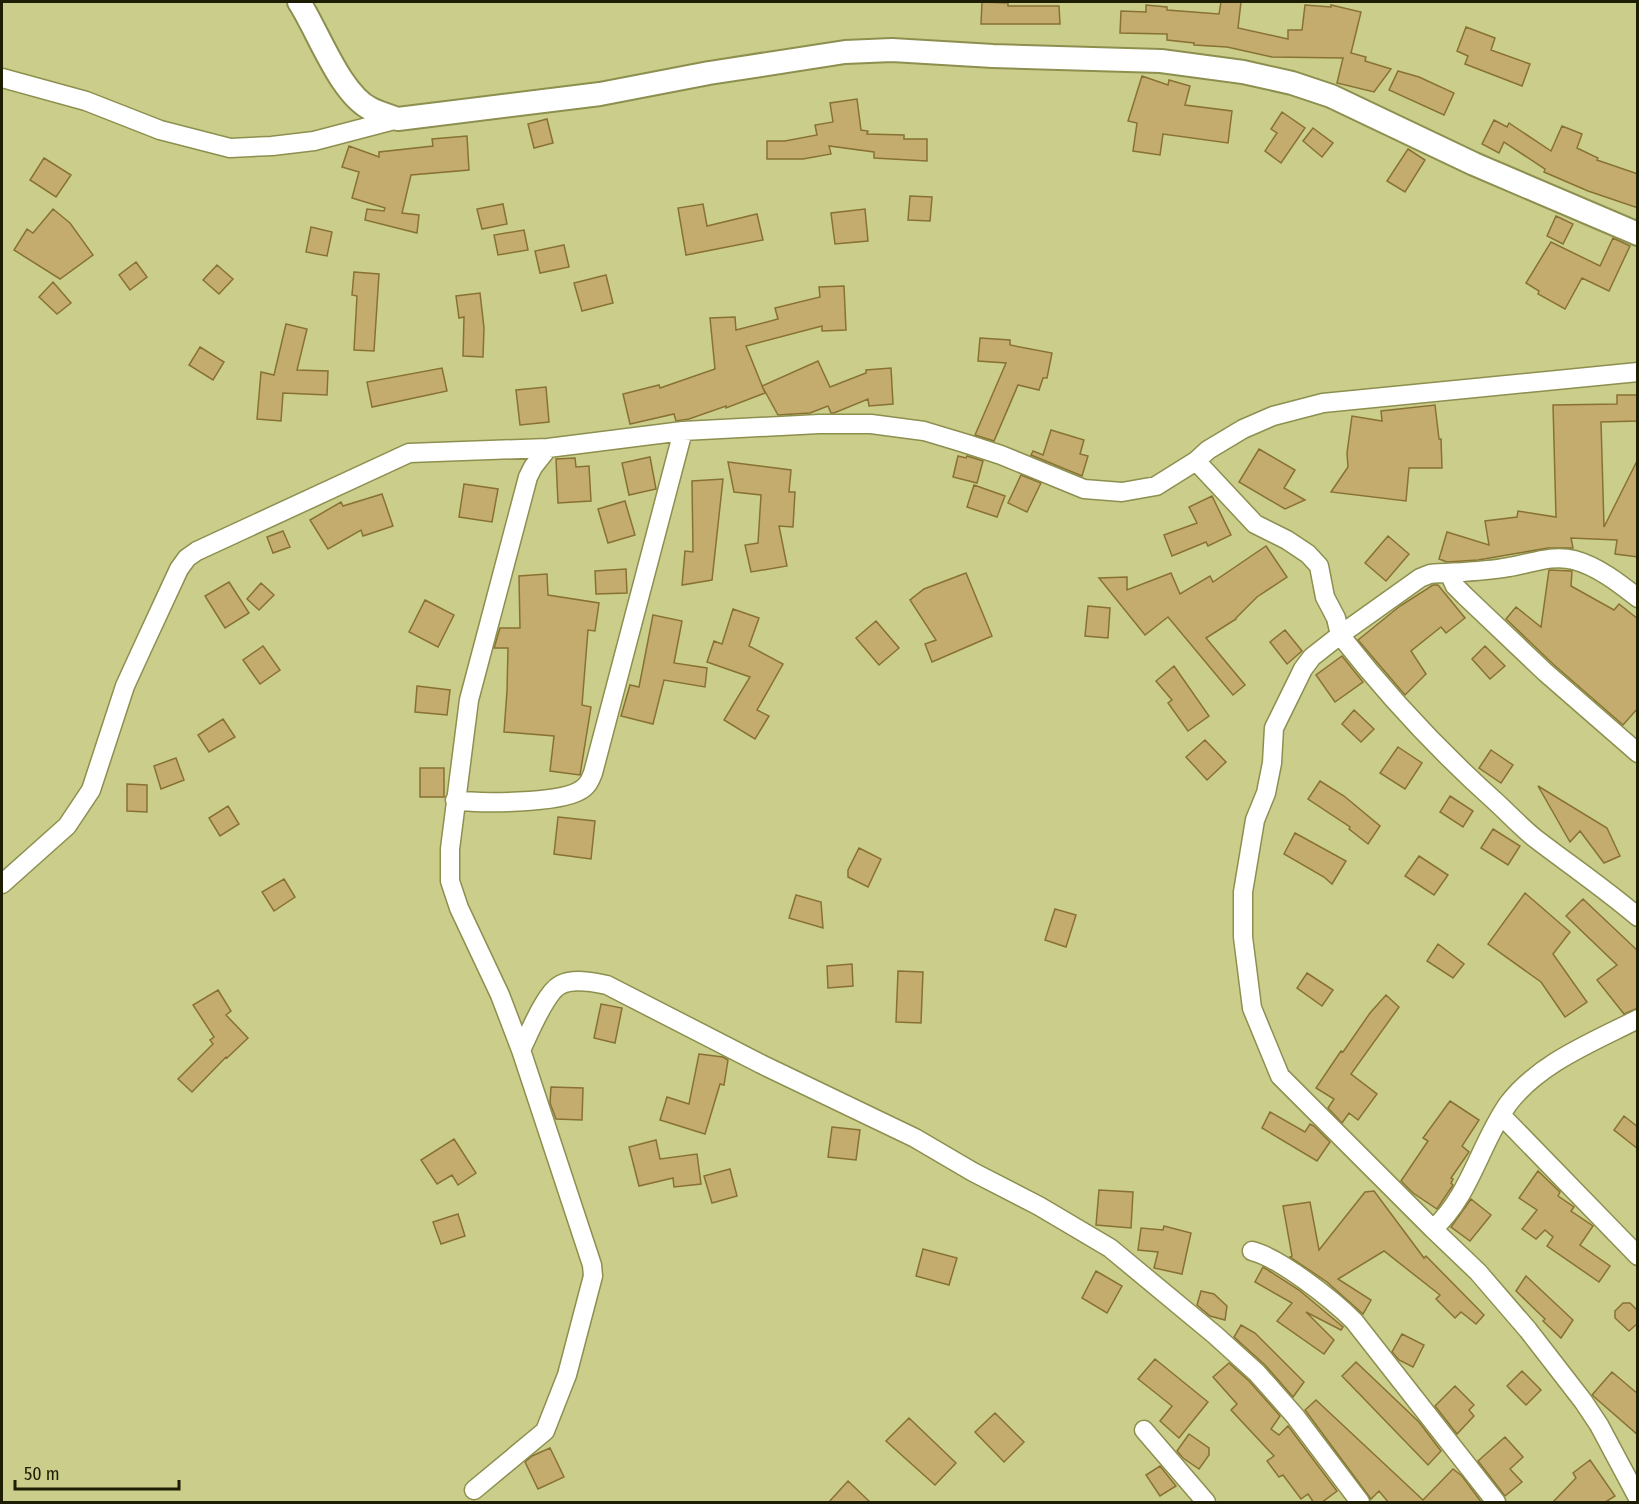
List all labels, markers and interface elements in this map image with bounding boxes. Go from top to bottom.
scale bar [15,1453,178,1491]
text: 50 m [24,1463,60,1485]

